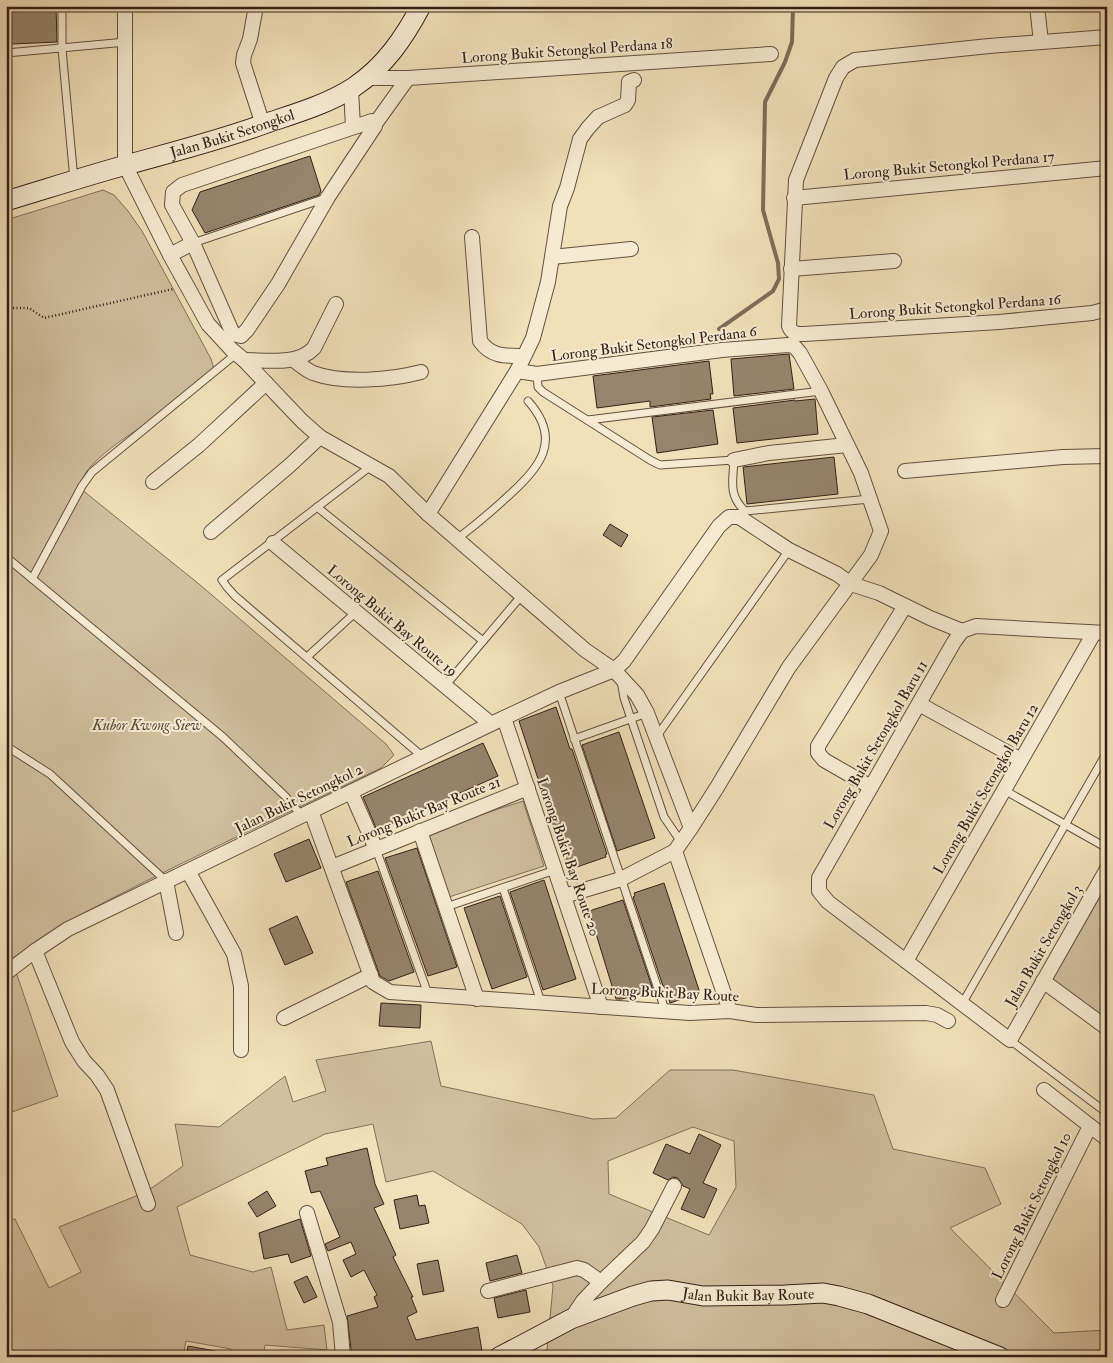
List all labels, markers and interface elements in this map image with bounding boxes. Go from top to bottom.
street label: Lorong Bukit Setongkol Perdana 18 [461,34,673,68]
street label: Jalan Bukit Setongkol [167,105,297,163]
street label: Lorong Bukit Setongkol Perdana 17 [843,147,1055,185]
street label: Lorong Bukit Setongkol Perdana 16 [848,290,1063,324]
street label: Lorong Bukit Setongkol Perdana 6 [550,322,759,366]
street label: Lorong Bukit Bay Route 19 [323,561,461,681]
street label: Lorong Bukit Setongkol Baru 11 [820,657,932,833]
street label: Lorong Bukit Setongkol Baru 12 [929,700,1043,878]
park label: Kubor Kwong Siew [91,716,202,735]
street label: Jalan Bukit Setongkol 2 [231,760,367,840]
street label: Lorong Bukit Bay Route 21 [344,772,504,852]
street label: Lorong Bukit Bay Route 20 [532,775,604,939]
street label: Jalan Bukit Setongkol 3 [1001,881,1088,1012]
street label: Lorong Bukit Bay Route [591,980,739,1006]
street label: Lorong Bukit Setongkol 10 [988,1129,1076,1283]
street label: Jalan Bukit Bay Route [680,1283,815,1306]

